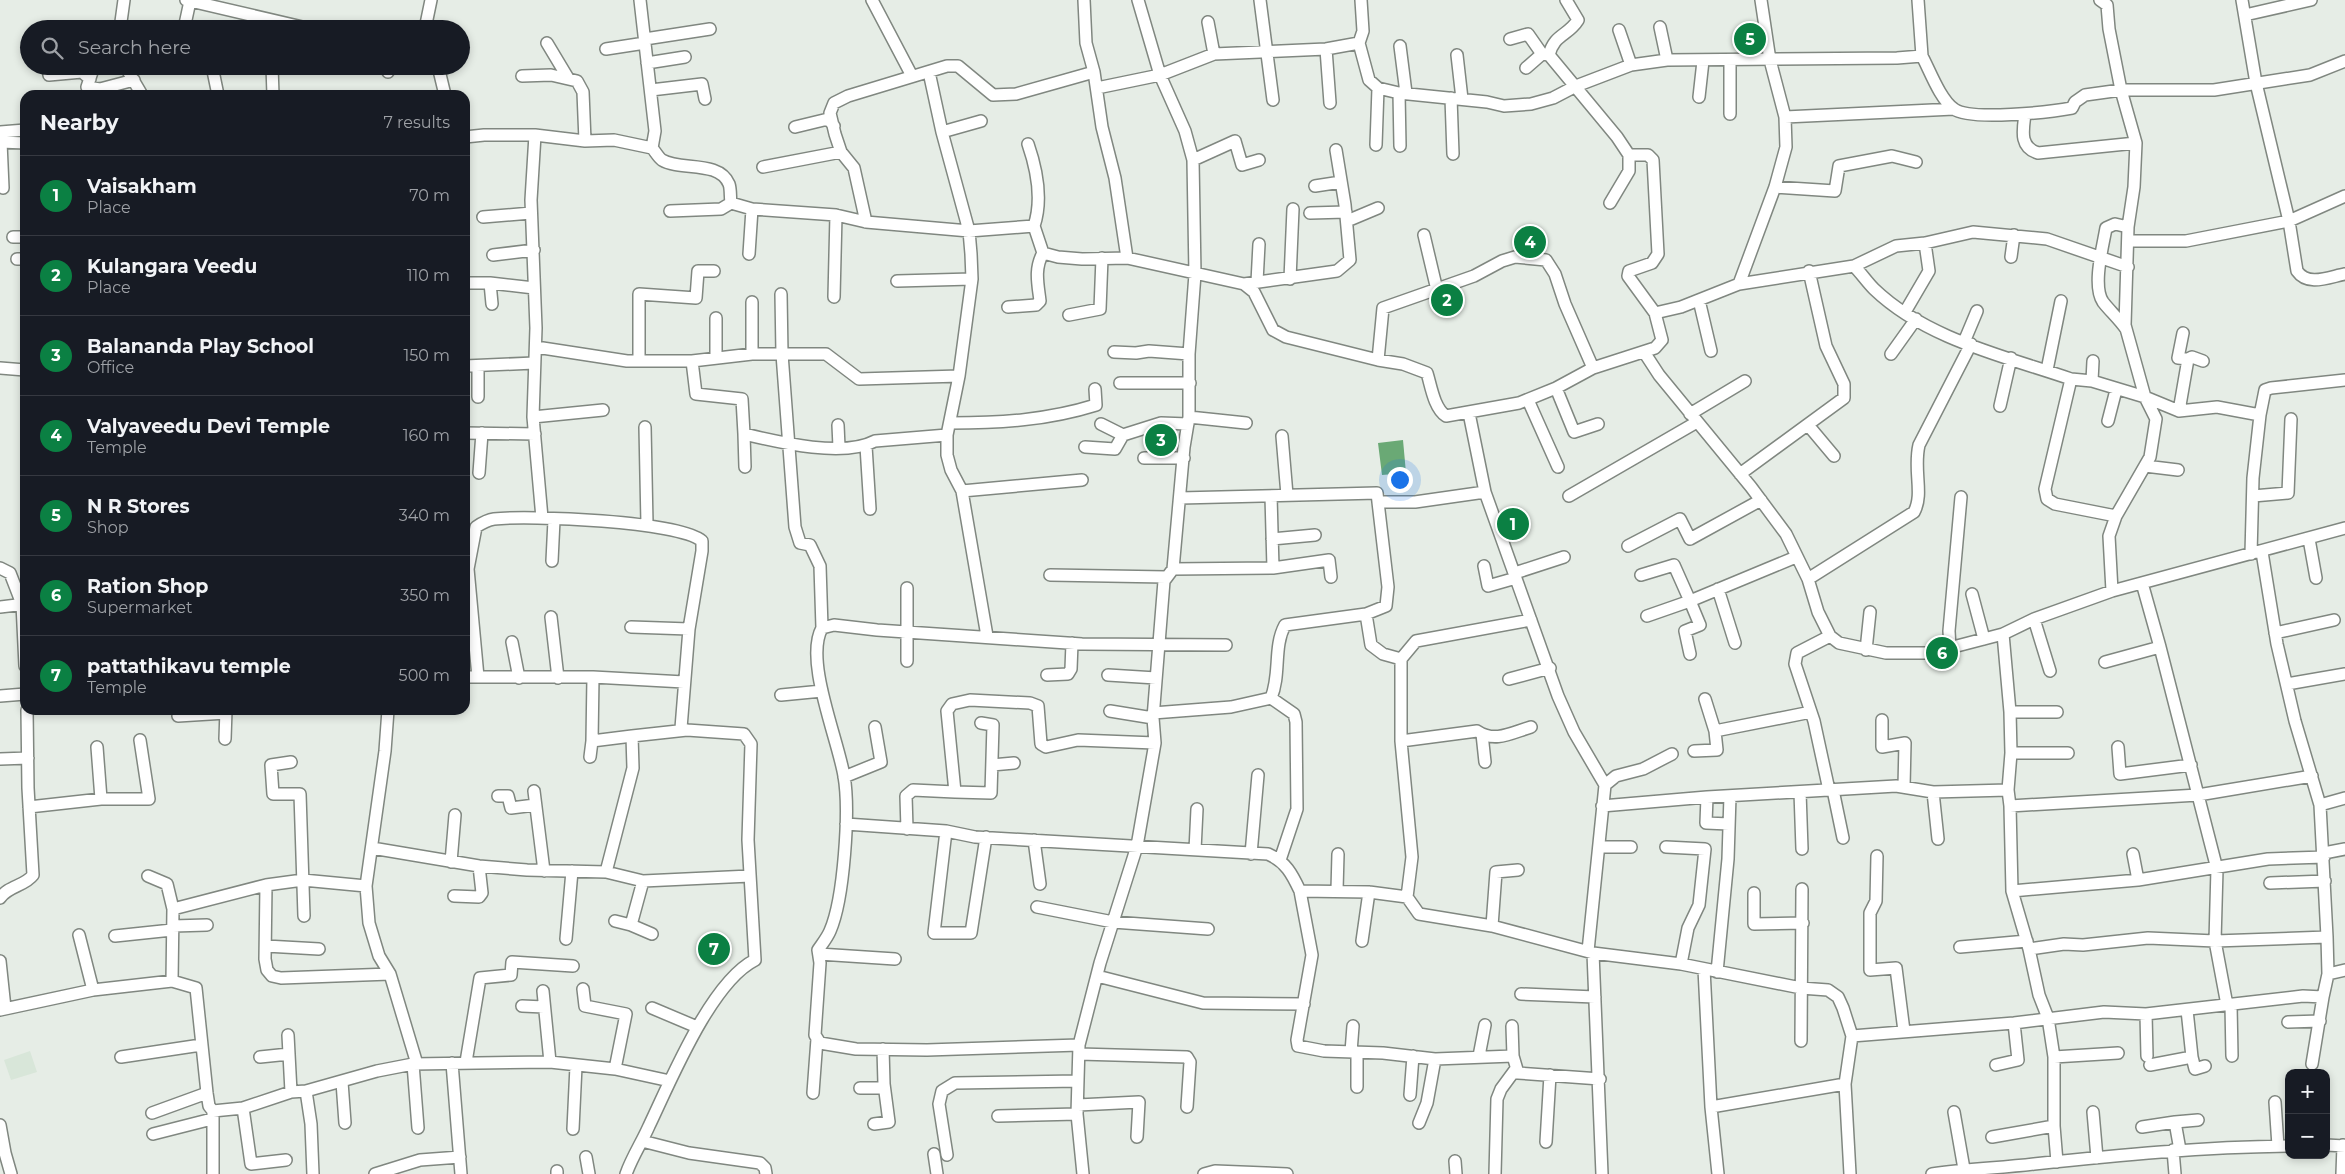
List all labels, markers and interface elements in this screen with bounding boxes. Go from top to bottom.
search box [20,20,470,75]
pin: 5 [1734,20,1766,58]
icon: search [38,34,66,62]
text: Search here [78,36,191,59]
text: Nearby [40,110,119,135]
text: 7 results [383,113,450,132]
text: Vaisakham [87,175,197,198]
text: 1 [53,186,59,205]
text: 70 m [409,186,450,205]
text: Place [87,198,131,217]
pin: 4 [1514,223,1546,261]
text: Kulangara Veedu [87,255,257,278]
text: 2 [51,266,61,285]
text: 110 m [407,266,450,285]
text: Place [87,278,131,297]
pin: 2 [1431,281,1463,319]
text: Balananda Play School [87,335,314,358]
text: 3 [51,346,61,365]
text: 150 m [403,346,450,365]
text: Office [87,358,134,377]
text: Valyaveedu Devi Temple [87,415,330,438]
pin: 3 [1145,421,1177,459]
text: 4 [50,426,62,445]
text: 160 m [403,426,450,445]
text: Temple [87,438,147,457]
your location [1387,467,1413,493]
text: N R Stores [87,495,190,518]
pin: 1 [1497,505,1529,543]
text: 5 [51,506,61,525]
text: 340 m [399,506,450,525]
text: Shop [87,518,129,537]
text: Ration Shop [87,575,208,598]
text: 6 [51,586,61,605]
text: 350 m [400,586,450,605]
text: Supermarket [87,598,193,617]
pin: 6 [1926,634,1958,672]
text: pattathikavu temple [87,655,291,678]
text: 7 [51,666,61,685]
text: 500 m [399,666,450,685]
text: Temple [87,678,147,697]
pin: 7 [698,930,730,968]
map controls [2285,1069,2330,1159]
button: + [2285,1069,2330,1114]
button: − [2285,1114,2330,1159]

